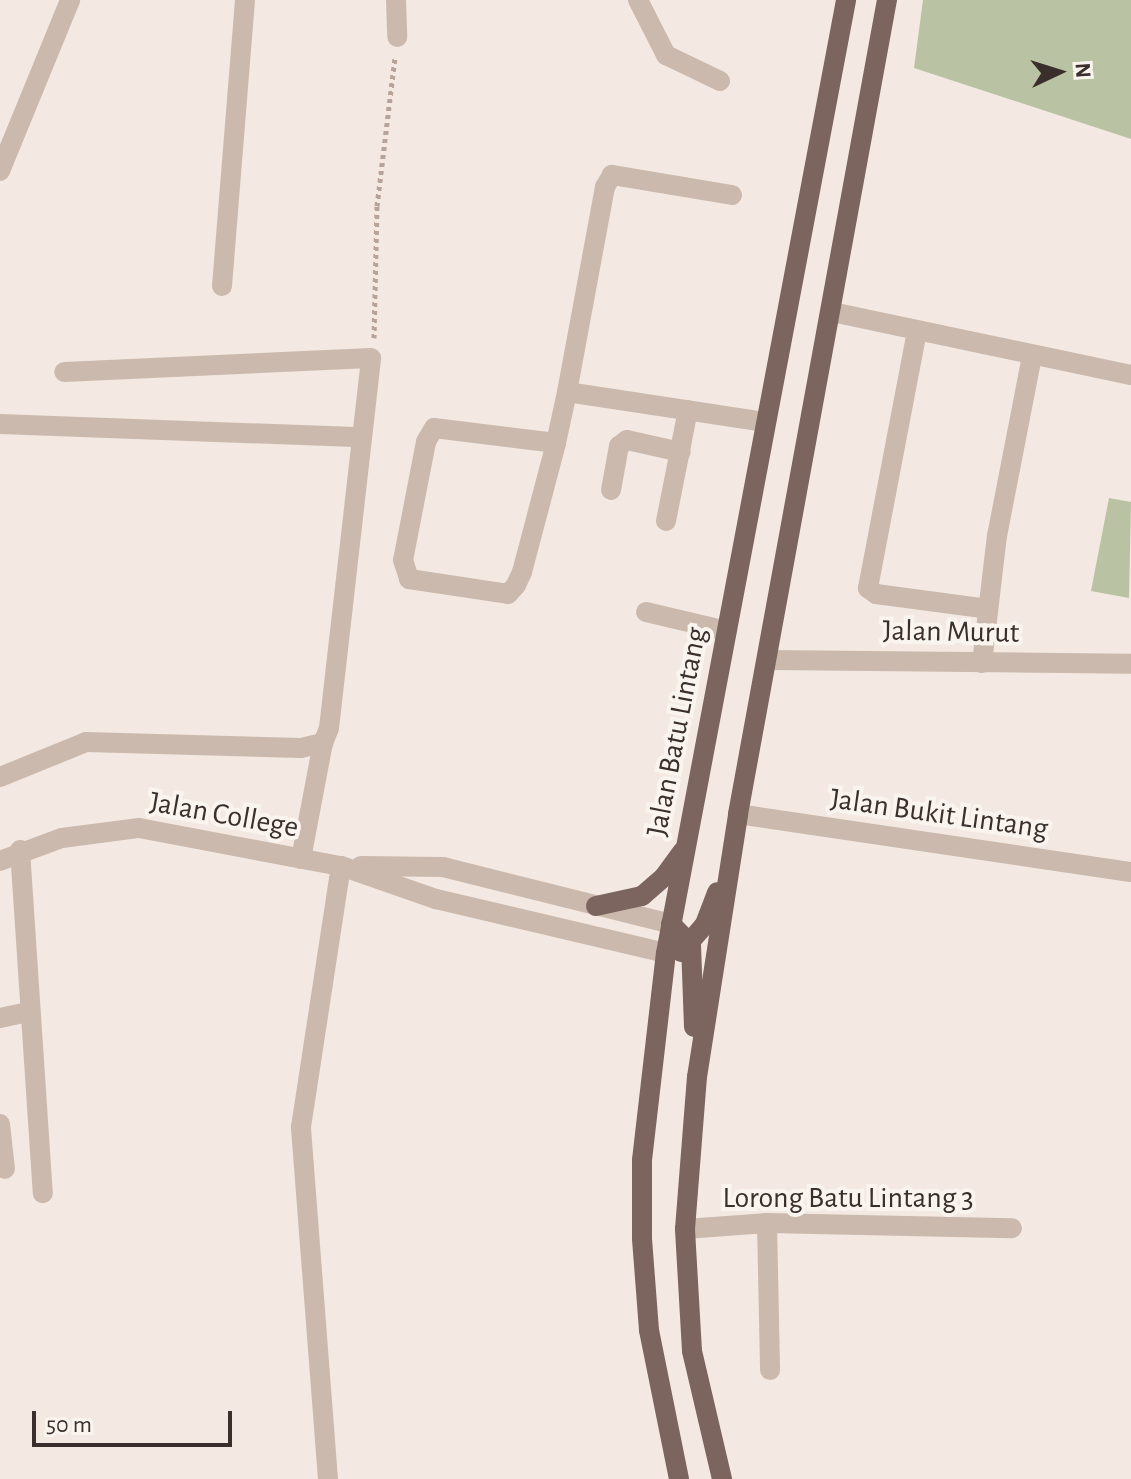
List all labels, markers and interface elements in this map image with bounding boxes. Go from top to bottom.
north arrow [1019,32,1099,112]
text: N [1071,62,1094,79]
street label: Jalan Murut [882,613,1020,651]
street label: Jalan Batu Lintang [639,624,715,840]
street label: Jalan Bukit Lintang [828,781,1050,847]
street label: Jalan College [147,784,301,846]
street label: Lorong Batu Lintang 3 [722,1180,974,1216]
scale bar [36,1395,236,1445]
text: 50 m [46,1413,92,1437]

